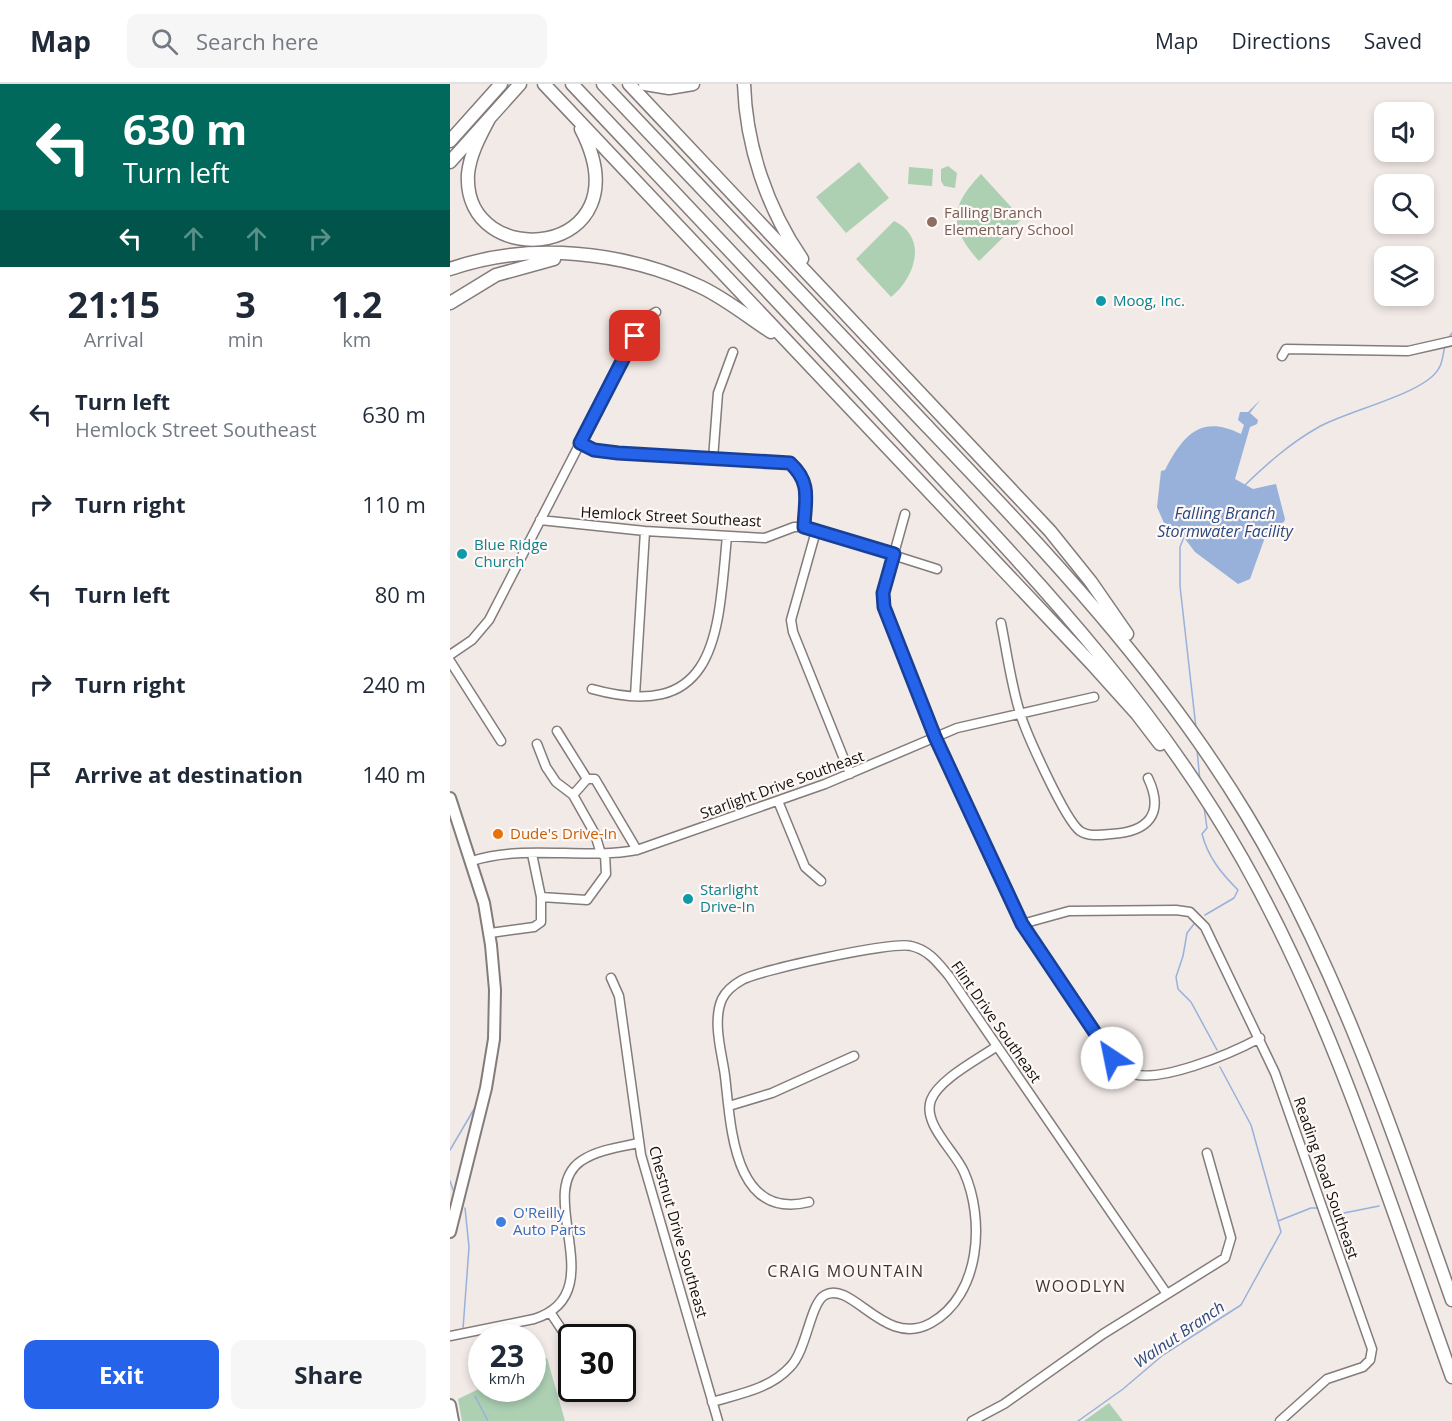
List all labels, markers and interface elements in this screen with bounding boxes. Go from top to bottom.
search box [127,14,547,68]
text: Map [30,22,91,60]
icon: search [148,25,181,58]
text: Search here [196,26,319,56]
text: Map [1155,27,1198,55]
text: Directions [1231,27,1331,55]
text: Saved [1364,27,1422,55]
text: 630 m [123,100,247,157]
map controls [1374,102,1434,306]
button: sound [1374,102,1434,162]
icon: left [24,108,102,186]
text: Turn left [123,154,230,191]
button: search [1374,174,1434,234]
place label: Falling Branch Elementary School [944,202,1074,239]
marker: Falling Branch Elementary School [925,215,939,229]
icon: left [114,222,147,255]
icon: ahead [177,222,210,255]
icon: ahead [240,222,273,255]
icon: right [303,222,336,255]
button: layers [1374,246,1434,306]
text: 21:15 [68,280,160,329]
text: 3 [235,280,256,329]
text: 1.2 [331,280,382,329]
place label: Moog, Inc. [1113,290,1185,310]
marker: Moog, Inc. [1094,294,1108,308]
pin [609,310,660,361]
icon: arrive [618,319,651,352]
text: Arrival [84,326,144,353]
text: min [228,326,263,353]
text: km [342,326,371,353]
text: Turn left [75,386,170,416]
icon: left [24,398,57,431]
text: 630 m [362,399,426,429]
text: Hemlock Street Southeast [75,416,317,443]
icon: right [24,488,57,521]
text: Turn right [75,489,186,519]
text: 110 m [362,489,426,519]
street label: Hemlock Street Southeast [580,501,762,531]
water label: Falling Branch Stormwater Facility [1157,502,1294,542]
place label: Blue Ridge Church [474,534,548,571]
marker: Blue Ridge Church [455,547,469,561]
icon: left [24,578,57,611]
text: Turn left [75,579,170,609]
text: 80 m [375,579,426,609]
icon: right [24,668,57,701]
text: Turn right [75,669,186,699]
text: 240 m [362,669,426,699]
street label: Starlight Drive Southeast [697,745,866,823]
icon: arrive [24,758,57,791]
text: Arrive at destination [75,759,303,789]
text: 140 m [362,759,426,789]
place label: Dude's Drive-In [510,823,617,843]
marker: Dude's Drive-In [491,827,505,841]
place label: Starlight Drive-In [700,879,758,916]
marker: Starlight Drive-In [681,892,695,906]
street label: Flint Drive Southeast [947,956,1046,1086]
position arrow [1080,1026,1144,1090]
street label: Reading Road Southeast [1290,1094,1364,1261]
street label: Chestnut Drive Southeast [645,1143,713,1320]
place label: O'Reilly Auto Parts [513,1202,586,1239]
marker: O'Reilly Auto Parts [494,1215,508,1229]
district label: CRAIG MOUNTAIN [767,1260,925,1282]
district label: WOODLYN [1035,1275,1127,1297]
water label: Walnut Branch [1129,1295,1229,1373]
speed limit sign: 30 [558,1324,636,1402]
text: 23 [490,1335,524,1376]
button: Exit [24,1340,219,1409]
button: Share [231,1340,426,1409]
text: km/h [489,1368,525,1388]

